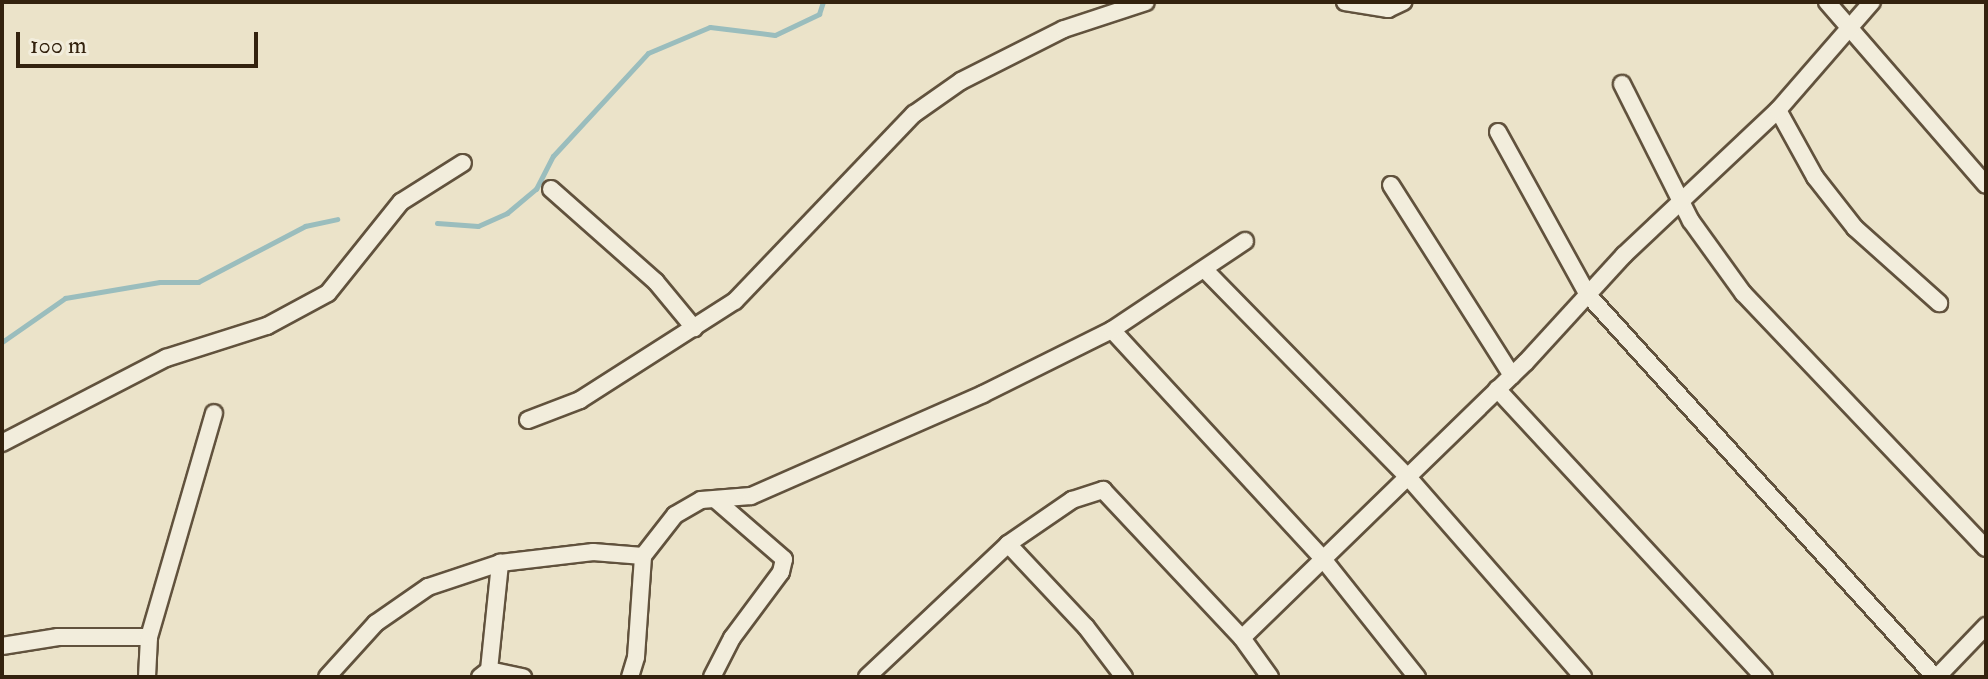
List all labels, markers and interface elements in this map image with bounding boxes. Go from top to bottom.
scale bar [20,16,262,66]
text: 100 m [30,30,87,61]

